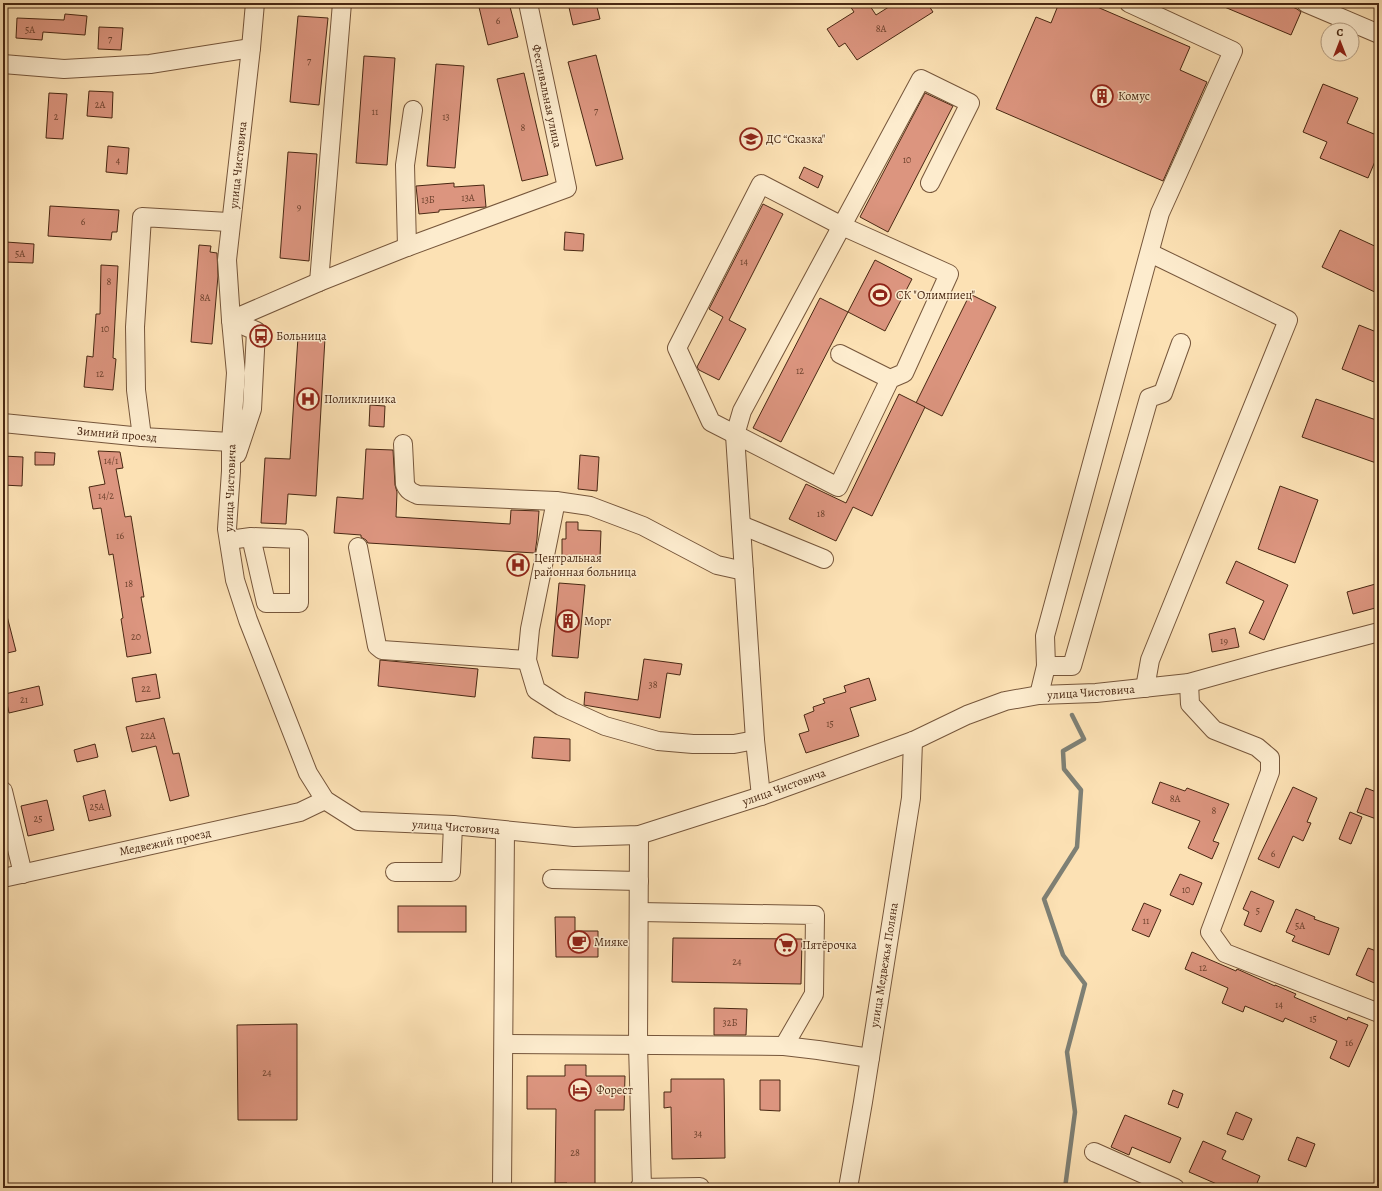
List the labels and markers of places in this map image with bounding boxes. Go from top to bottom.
building icon: Комус [1089,83,1115,109]
place label: Комус [1118,88,1150,104]
school or university icon: ДС “Сказка" [738,126,764,152]
place label: ДС “Сказка" [766,131,826,147]
sports icon: СК "Олимпиец" [867,282,893,308]
place label: СК "Олимпиец" [896,287,976,303]
bus stop icon: Больница [248,323,274,349]
place label: Больница [276,328,327,344]
hospital icon: Поликлиника [295,386,321,412]
place label: Поликлиника [324,391,397,407]
place label: Центральная районная больница [534,550,637,580]
hospital icon: Центральная районная больница [505,552,531,578]
building icon: Морг [555,608,581,634]
place label: Морг [584,613,611,629]
cafe icon: Мияке [566,929,592,955]
supermarket icon: Пятёрочка [773,932,799,958]
place label: Мияке [594,934,628,950]
place label: Пятёрочка [802,937,857,953]
hotel icon: Форест [567,1077,593,1103]
place label: Форест [596,1082,634,1098]

